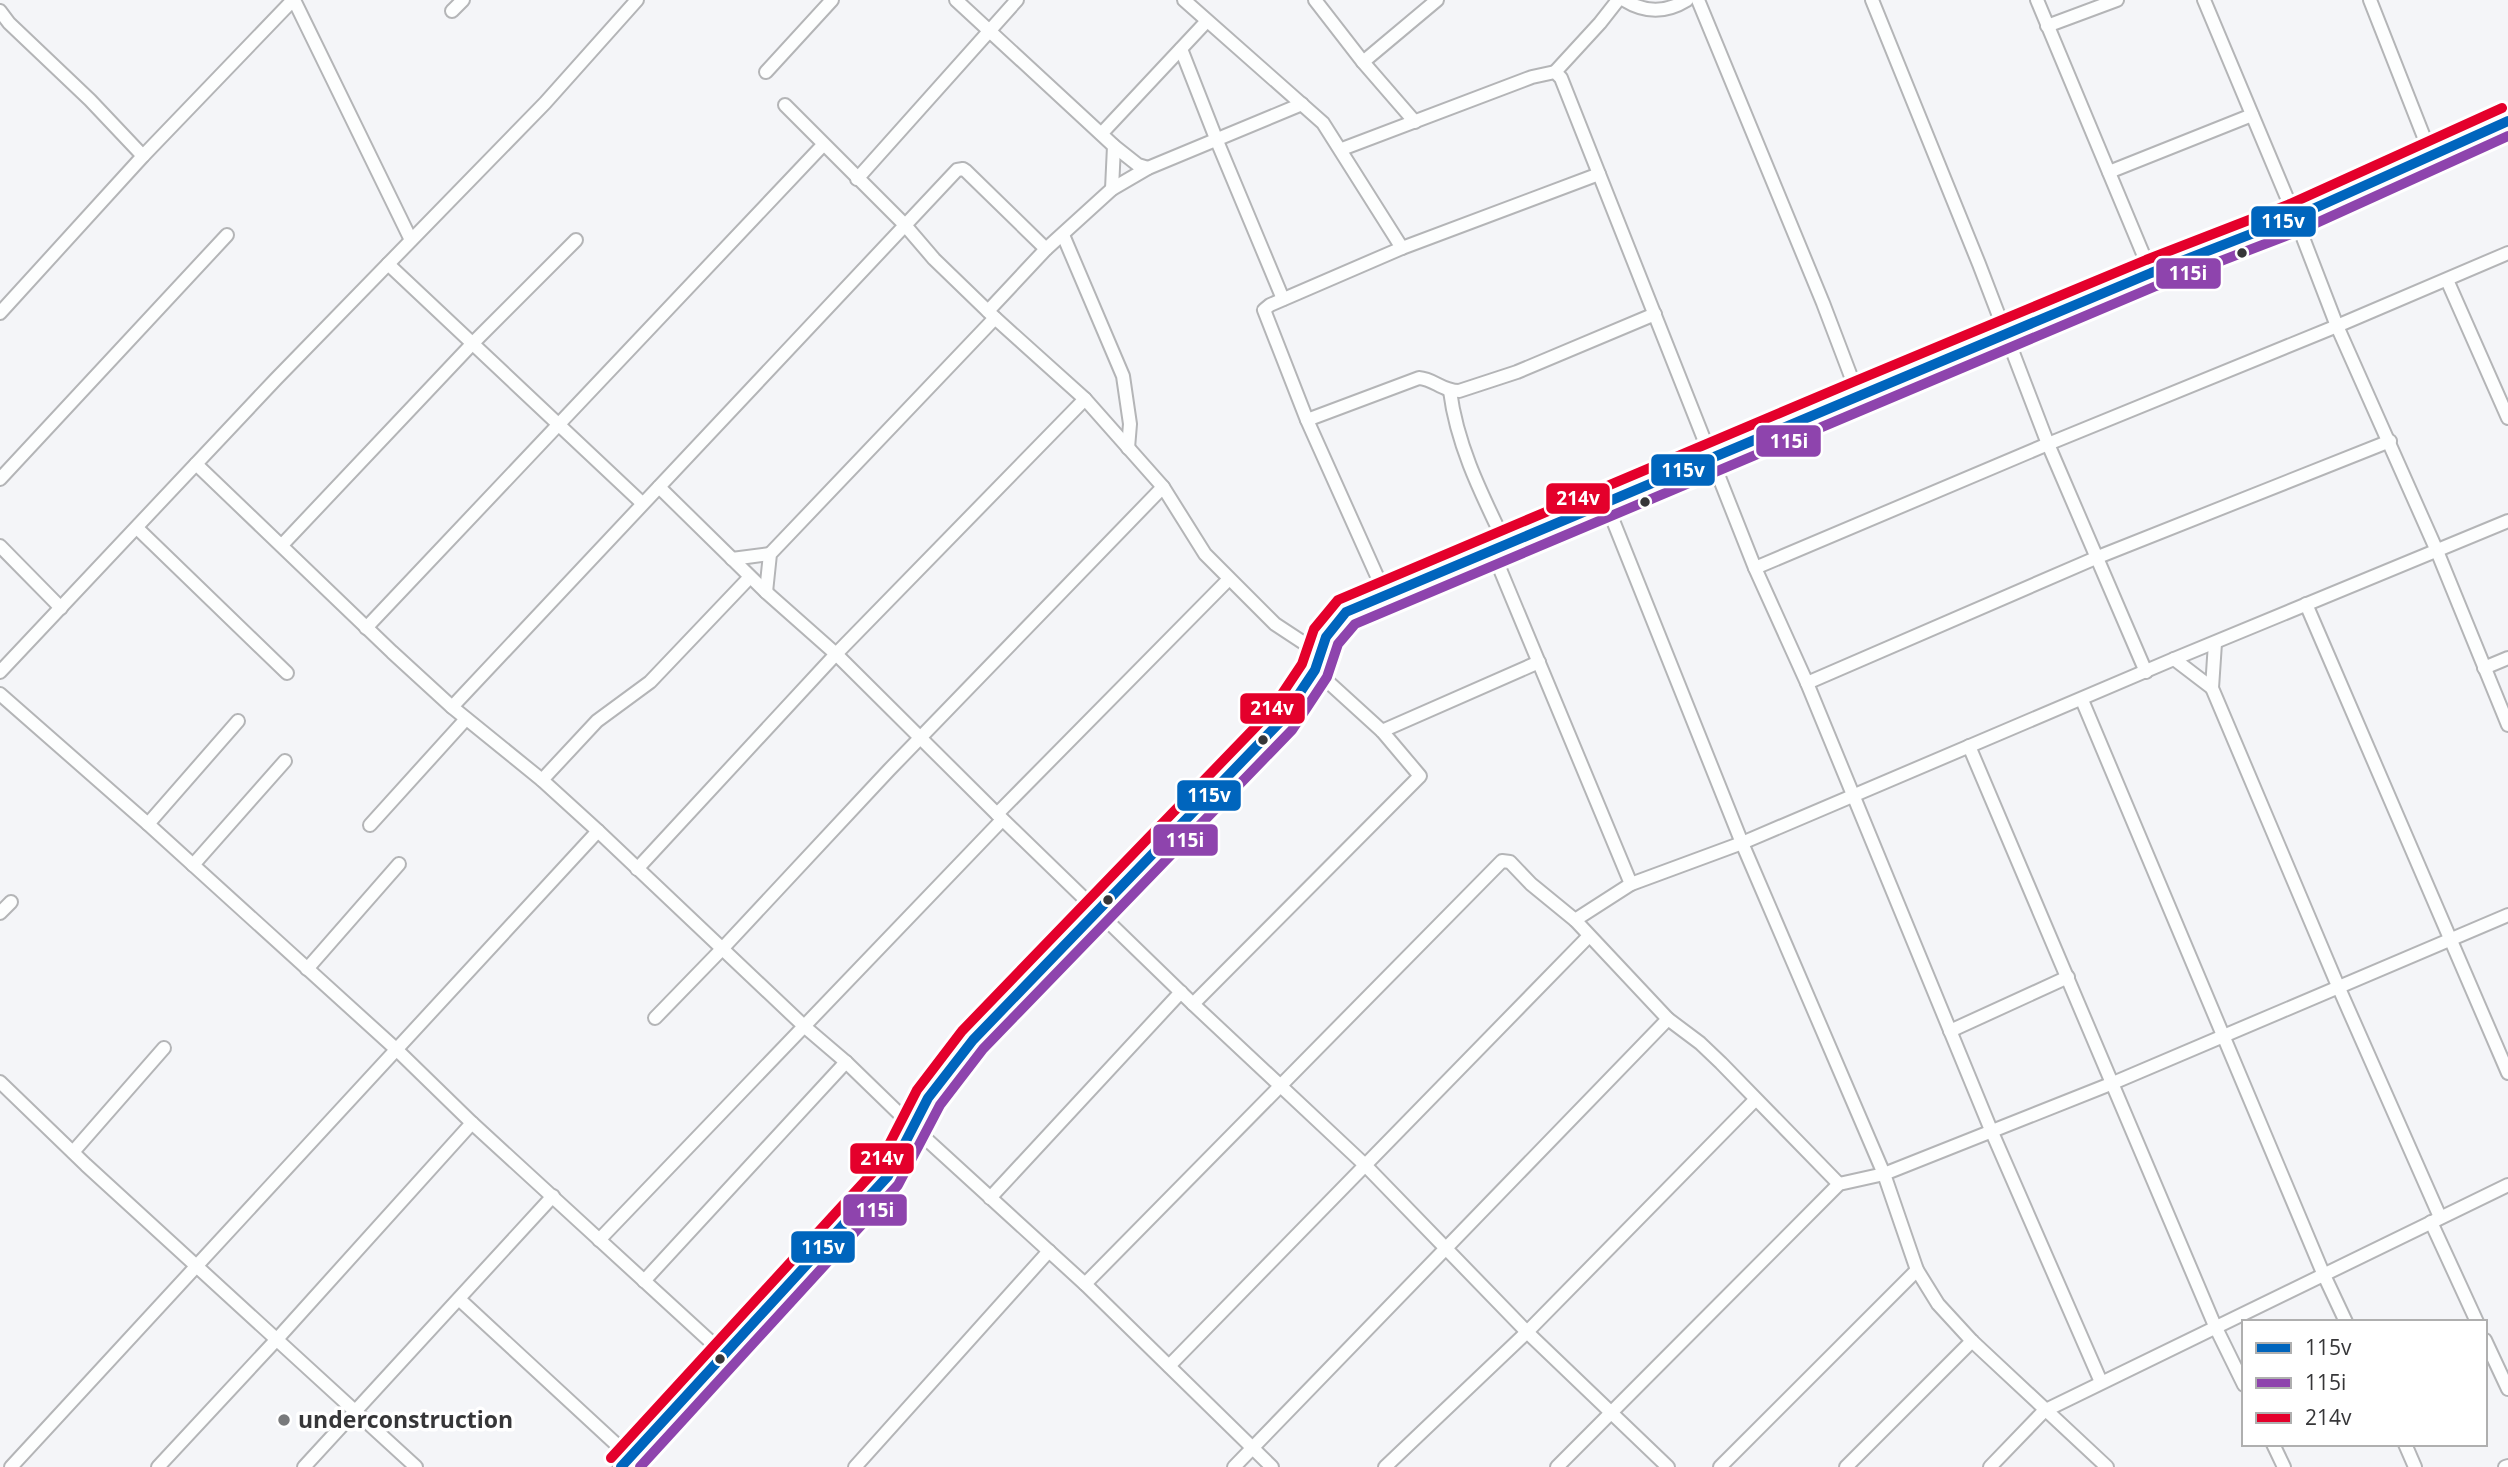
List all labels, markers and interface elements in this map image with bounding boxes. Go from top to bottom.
line badge: 115v [2250,205,2317,238]
text: 115v [2261,208,2305,234]
unlabelled marker [2235,246,2249,260]
line badge: 115i [2155,257,2222,290]
text: 115i [2169,260,2207,286]
line badge: 115i [1755,424,1822,458]
text: 115i [1770,428,1808,454]
line badge: 115v [1650,453,1716,487]
text: 115v [1661,457,1705,483]
line badge: 214v [1545,482,1611,515]
text: 214v [1556,485,1600,511]
unlabelled marker [1638,495,1652,509]
line badge: 214v [1239,692,1306,725]
text: 214v [1250,695,1294,721]
unlabelled marker [1256,733,1270,747]
line badge: 115v [1176,779,1242,812]
text: 115v [1187,782,1231,808]
line badge: 115i [1152,823,1219,857]
text: 115i [1166,827,1204,853]
unlabelled marker [1101,893,1115,907]
line badge: 214v [849,1142,915,1175]
text: 214v [860,1145,904,1171]
line badge: 115i [842,1193,908,1227]
text: 115i [856,1197,894,1223]
line badge: 115v [790,1230,856,1264]
text: 115v [801,1234,845,1260]
legend [2242,1320,2487,1446]
text: 115v [2305,1333,2352,1361]
unlabelled marker [713,1352,727,1366]
text: 115i [2305,1368,2346,1396]
place label: underconstruction [298,1403,513,1435]
text: 214v [2305,1403,2352,1431]
marker: underconstruction [276,1412,292,1428]

